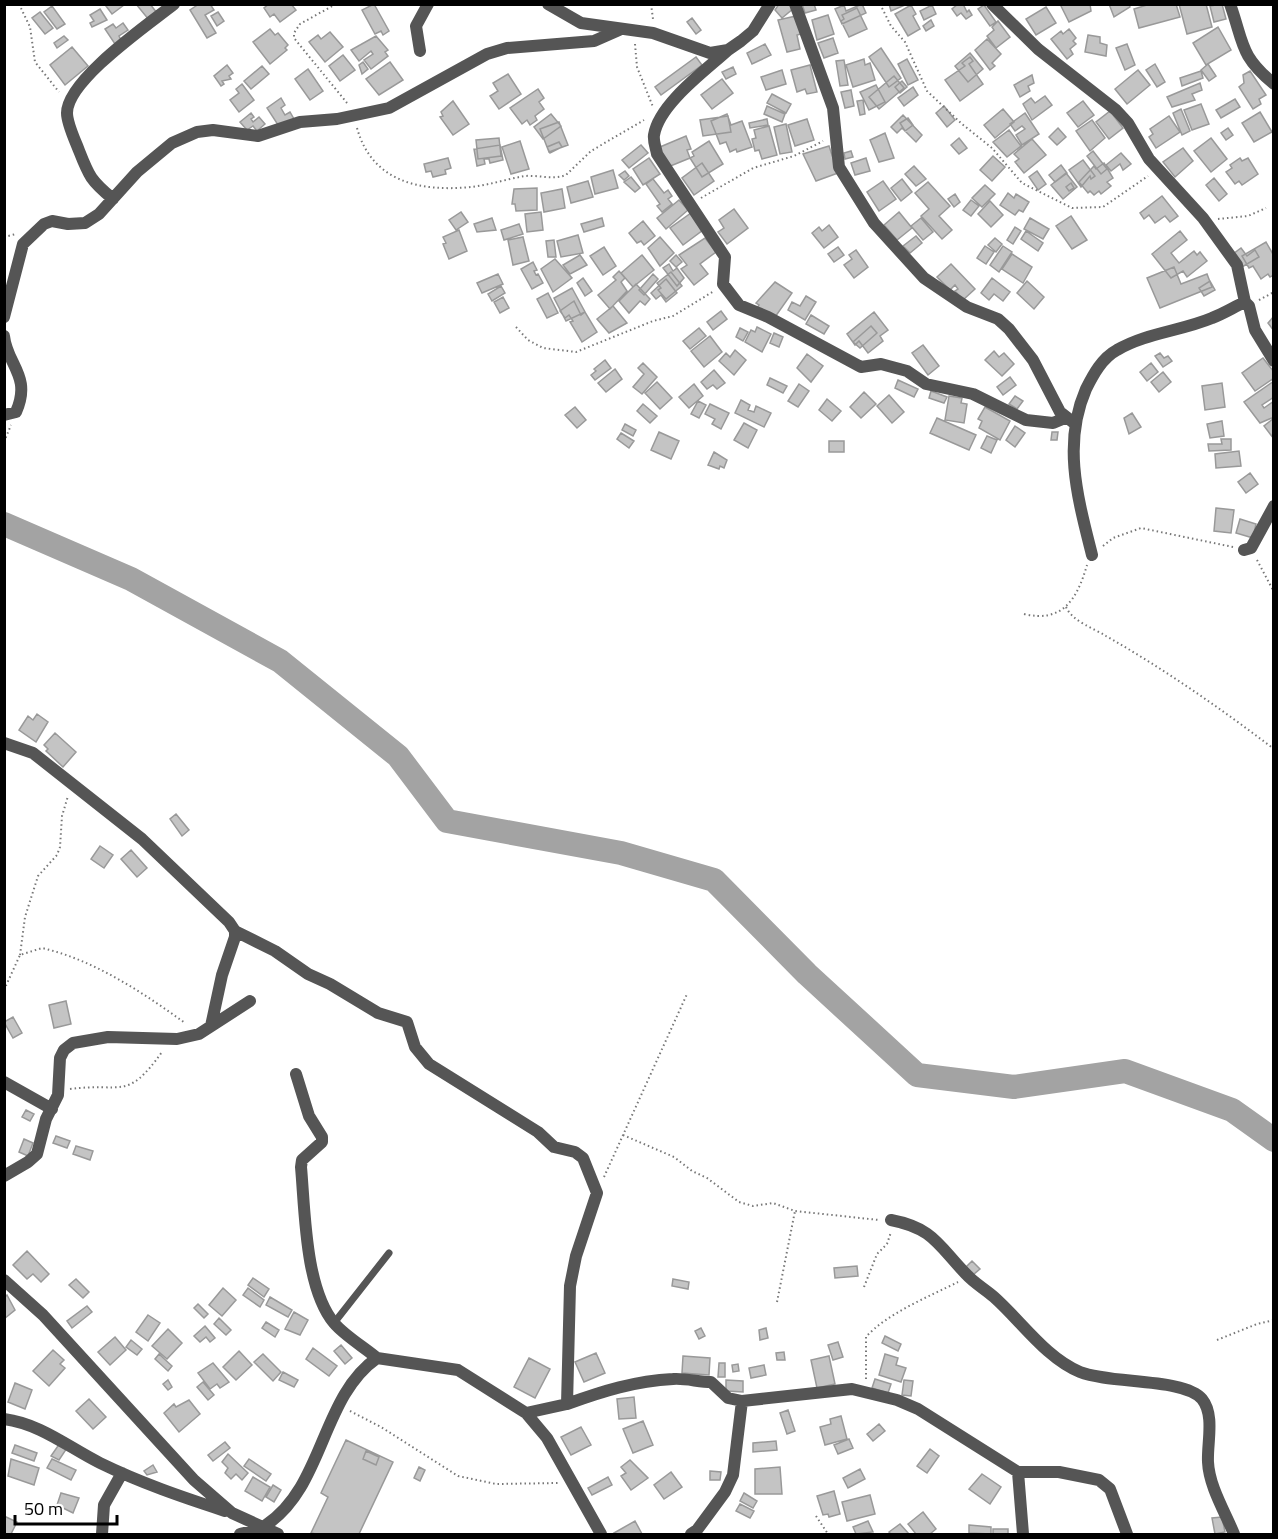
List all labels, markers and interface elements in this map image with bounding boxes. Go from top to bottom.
scale bar [15,1488,117,1526]
text: 50 m [24,1495,63,1522]

